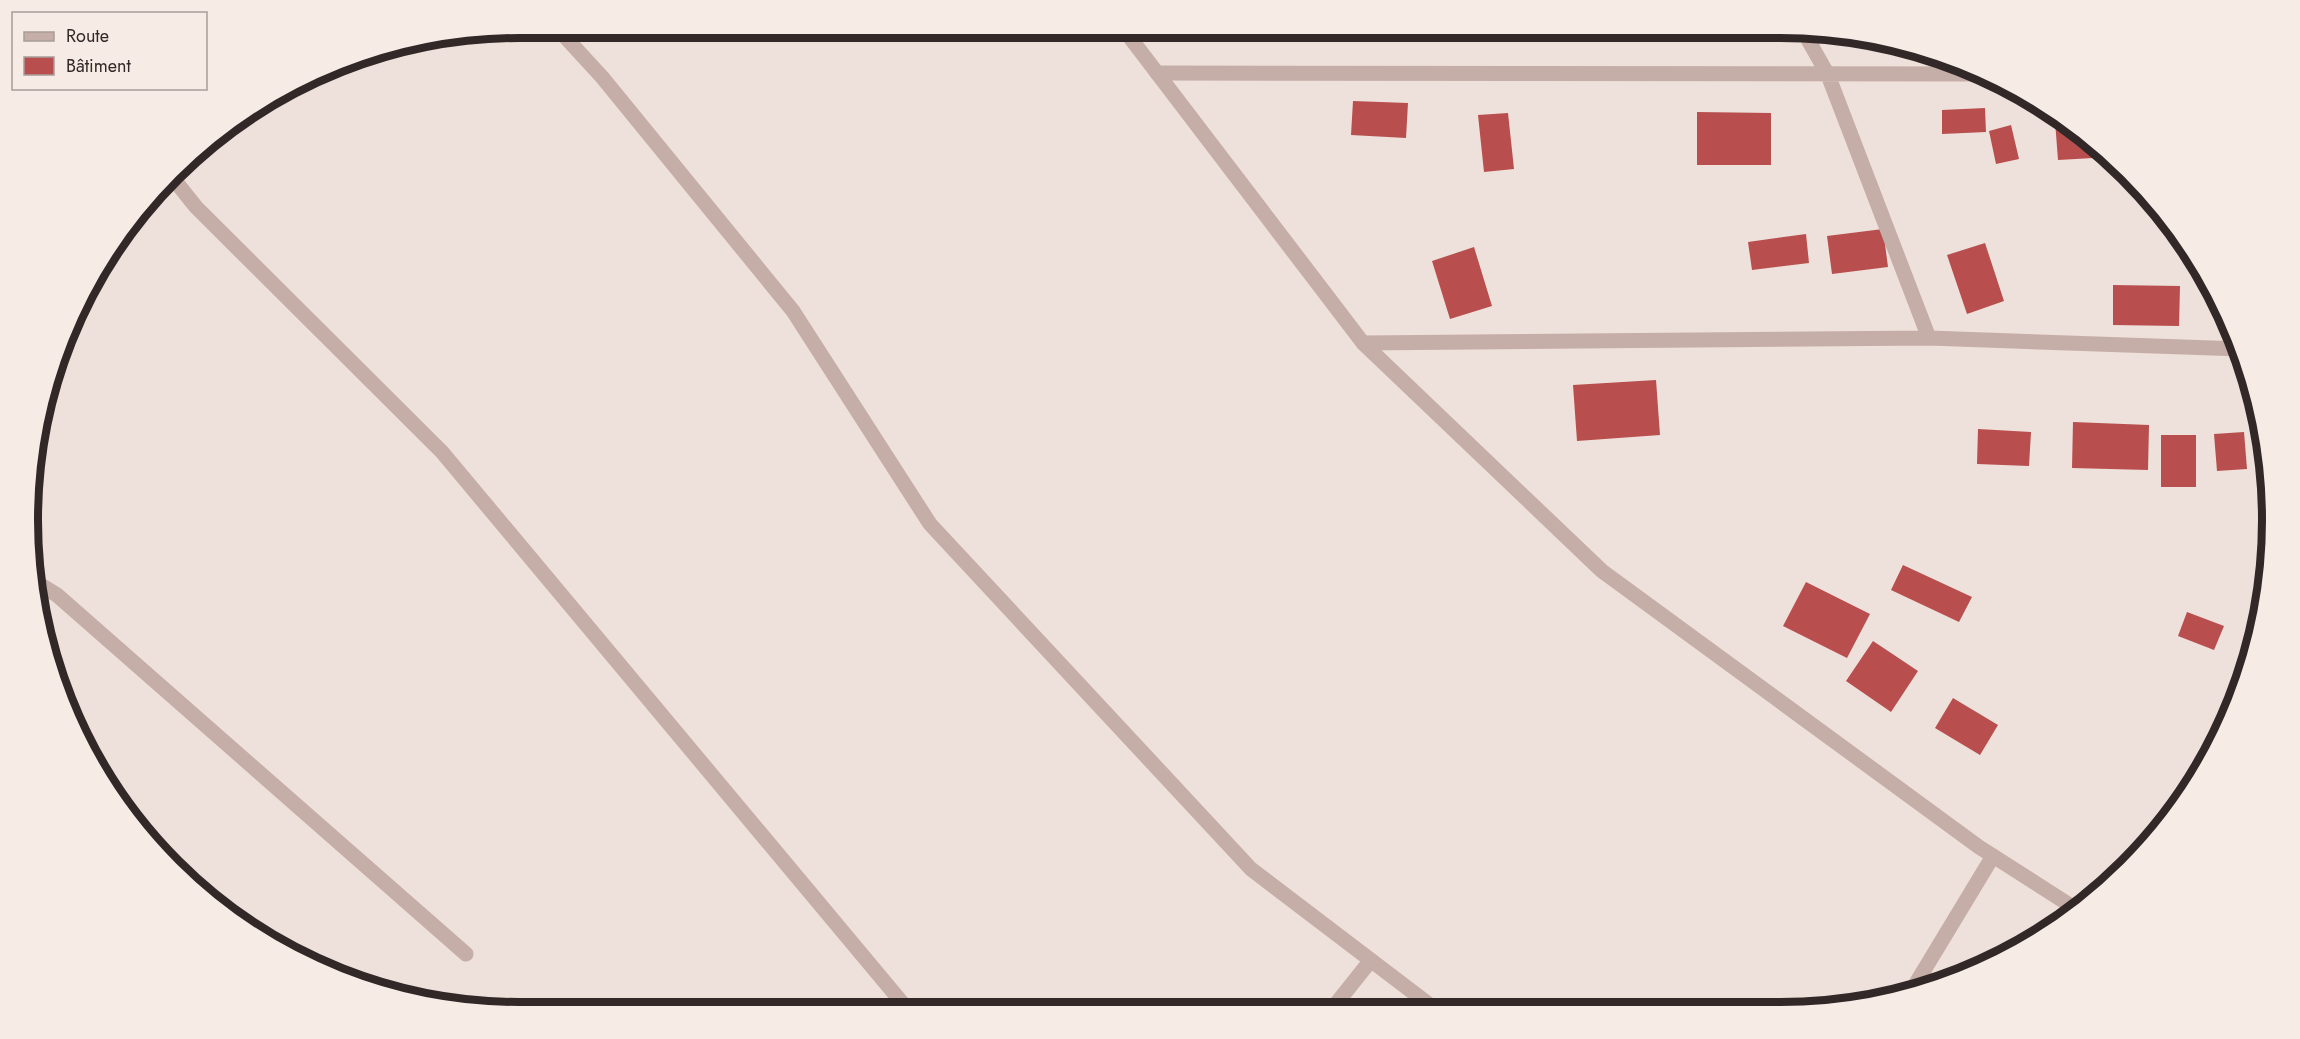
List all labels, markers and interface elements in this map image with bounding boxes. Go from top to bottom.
legend [12,12,207,90]
text: Route [66,23,109,49]
text: Bâtiment [66,53,132,79]

